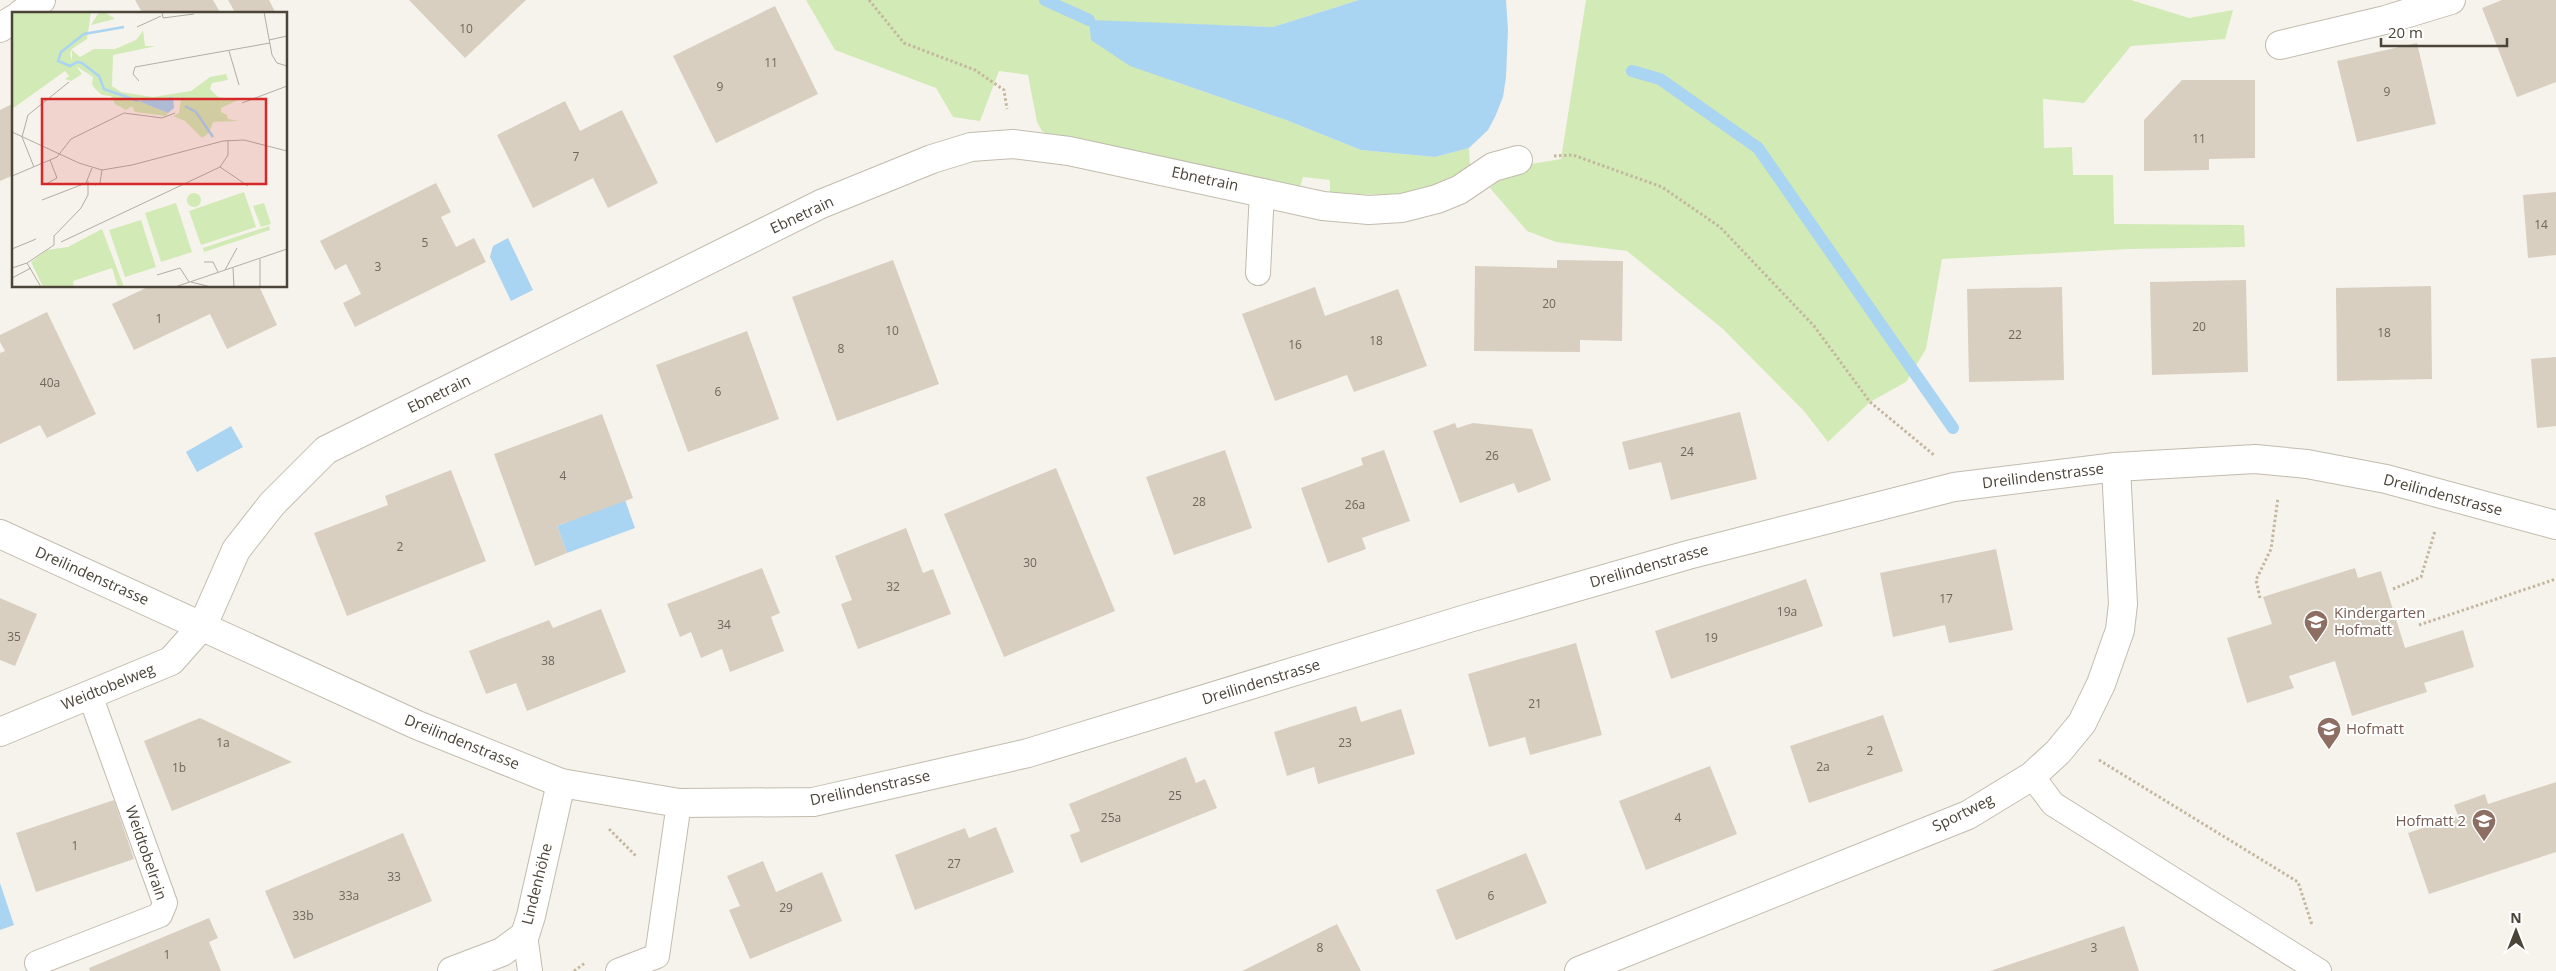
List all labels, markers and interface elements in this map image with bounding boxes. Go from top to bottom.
inset map [12,12,288,288]
scale bar [2381,15,2507,47]
house number: 10 [459,20,473,37]
text: 20 m [2388,22,2423,42]
house number: 11 [764,54,778,71]
house number: 9 [717,78,724,95]
house number: 9 [2384,83,2391,100]
house number: 11 [2192,130,2206,147]
house number: 7 [573,148,580,165]
street label: Ebnetrain [1170,161,1241,195]
street label: Ebnetrain [767,191,837,238]
house number: 14 [2534,216,2548,233]
house number: 5 [422,234,429,251]
house number: 3 [375,258,382,275]
house number: 20 [1542,295,1556,312]
house number: 1 [156,310,162,327]
house number: 20 [2192,318,2206,335]
house number: 10 [885,322,899,339]
house number: 18 [2377,324,2391,341]
house number: 22 [2008,326,2022,343]
house number: 18 [1369,332,1383,349]
house number: 16 [1288,336,1302,353]
house number: 8 [838,340,845,357]
street label: Ebnetrain [404,369,473,417]
house number: 40a [40,374,60,391]
house number: 6 [715,383,722,400]
house number: 24 [1680,443,1694,460]
house number: 26 [1485,447,1499,464]
street label: Dreilindenstrasse [1981,458,2105,492]
house number: 4 [560,467,567,484]
street label: Dreilindenstrasse [2382,469,2505,520]
house number: 28 [1192,493,1206,510]
house number: 26a [1345,496,1365,513]
house number: 2 [397,538,404,555]
street label: Dreilindenstrasse [1587,539,1710,592]
street label: Dreilindenstrasse [32,541,152,609]
house number: 30 [1023,554,1037,571]
house number: 32 [886,578,900,595]
house number: 17 [1939,590,1953,607]
place label: Kindergarten Hofmatt [2334,602,2425,639]
house number: 19a [1777,603,1797,620]
school or university icon: Kindergarten Hofmatt [2303,609,2329,643]
house number: 34 [717,616,731,633]
house number: 35 [7,628,21,645]
house number: 19 [1704,629,1718,646]
house number: 38 [541,652,555,669]
street label: Dreilindenstrasse [1199,654,1322,709]
street label: Weidtobelweg [58,658,157,714]
house number: 21 [1528,695,1542,712]
street label: Dreilindenstrasse [402,709,523,773]
school or university icon: Hofmatt [2316,716,2342,750]
place label: Hofmatt [2346,718,2404,738]
house number: 1a [216,734,230,751]
house number: 23 [1338,734,1352,751]
house number: 2 [1867,742,1874,759]
house number: 2a [1816,758,1830,775]
house number: 1b [172,759,186,776]
street label: Dreilindenstrasse [808,765,932,810]
house number: 25 [1168,787,1182,804]
street label: Sportweg [1928,789,1997,836]
street label: Weidtobelrain [121,803,172,902]
school or university icon: Hofmatt 2 [2471,808,2497,842]
house number: 25a [1101,809,1121,826]
house number: 4 [1675,809,1682,826]
place label: Hofmatt 2 [2395,810,2466,830]
house number: 1 [72,837,78,854]
street label: Lindenhöhe [516,841,556,927]
house number: 27 [947,855,961,872]
house number: 33 [387,868,401,885]
house number: 33a [339,887,359,904]
house number: 6 [1488,887,1495,904]
house number: 29 [779,899,793,916]
north arrow [2491,906,2541,956]
house number: 33b [292,907,314,924]
text: N [2510,908,2522,927]
house number: 8 [1317,939,1324,956]
house number: 3 [2091,939,2098,956]
house number: 1 [164,946,170,963]

